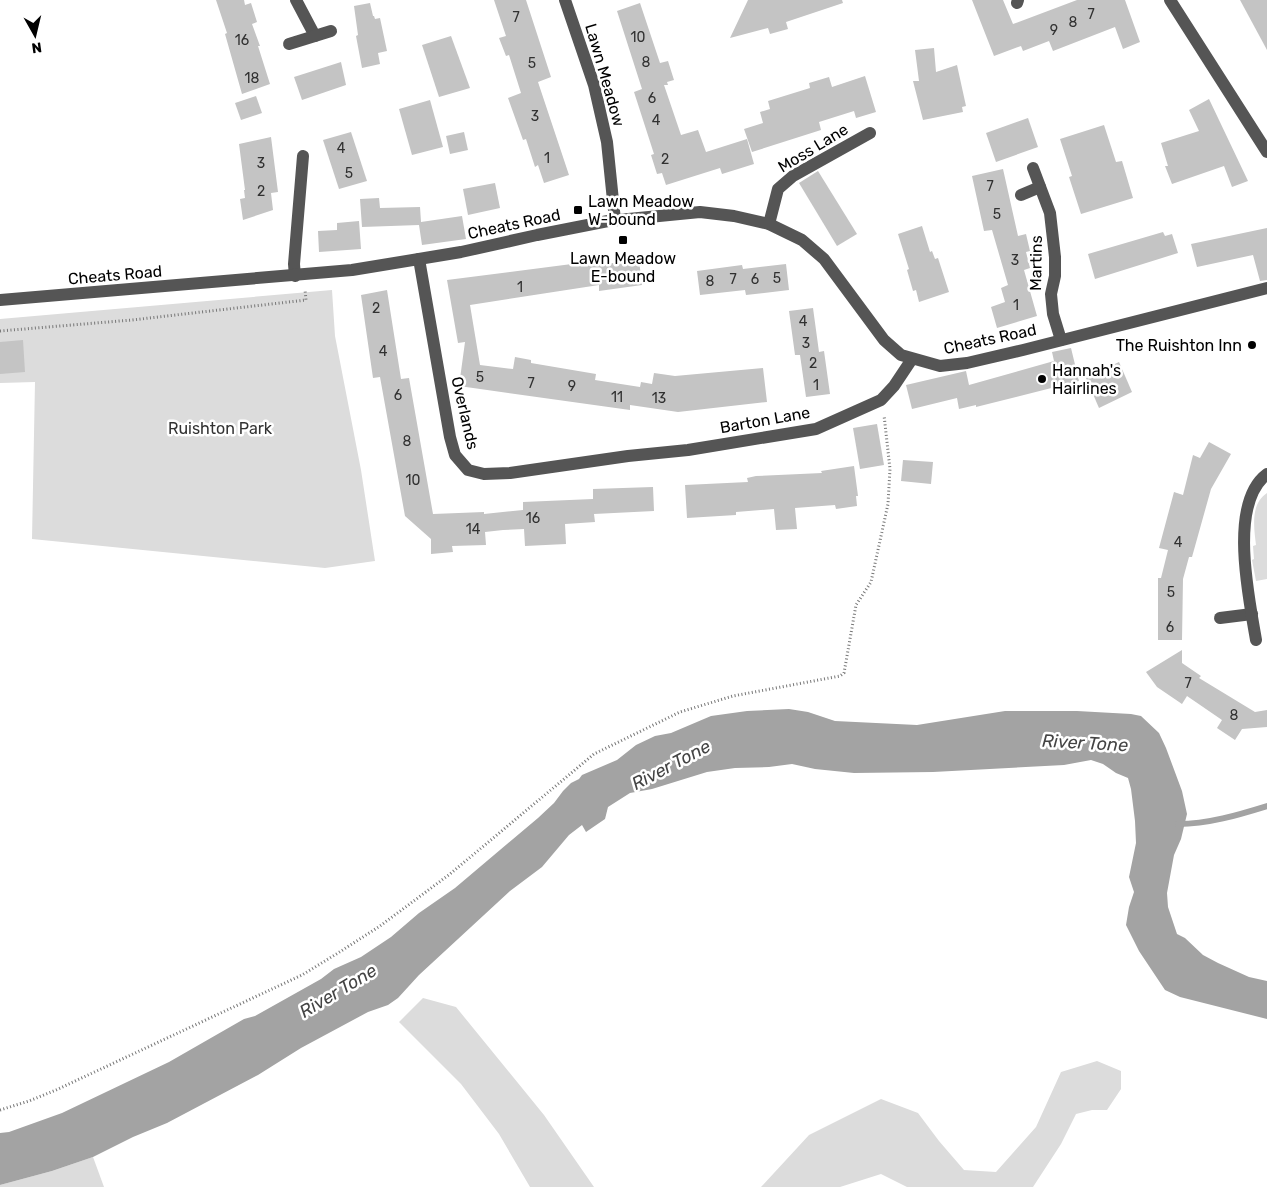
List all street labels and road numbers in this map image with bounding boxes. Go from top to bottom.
street label: Lawn Meadow [581,21,629,129]
street label: Moss Lane [774,120,852,176]
street label: Cheats Road [466,205,562,243]
street label: Martins [1026,235,1046,291]
street label: Cheats Road [67,261,163,289]
street label: Cheats Road [942,320,1038,358]
street label: Overlands [447,375,483,451]
street label: Barton Lane [718,403,812,437]

